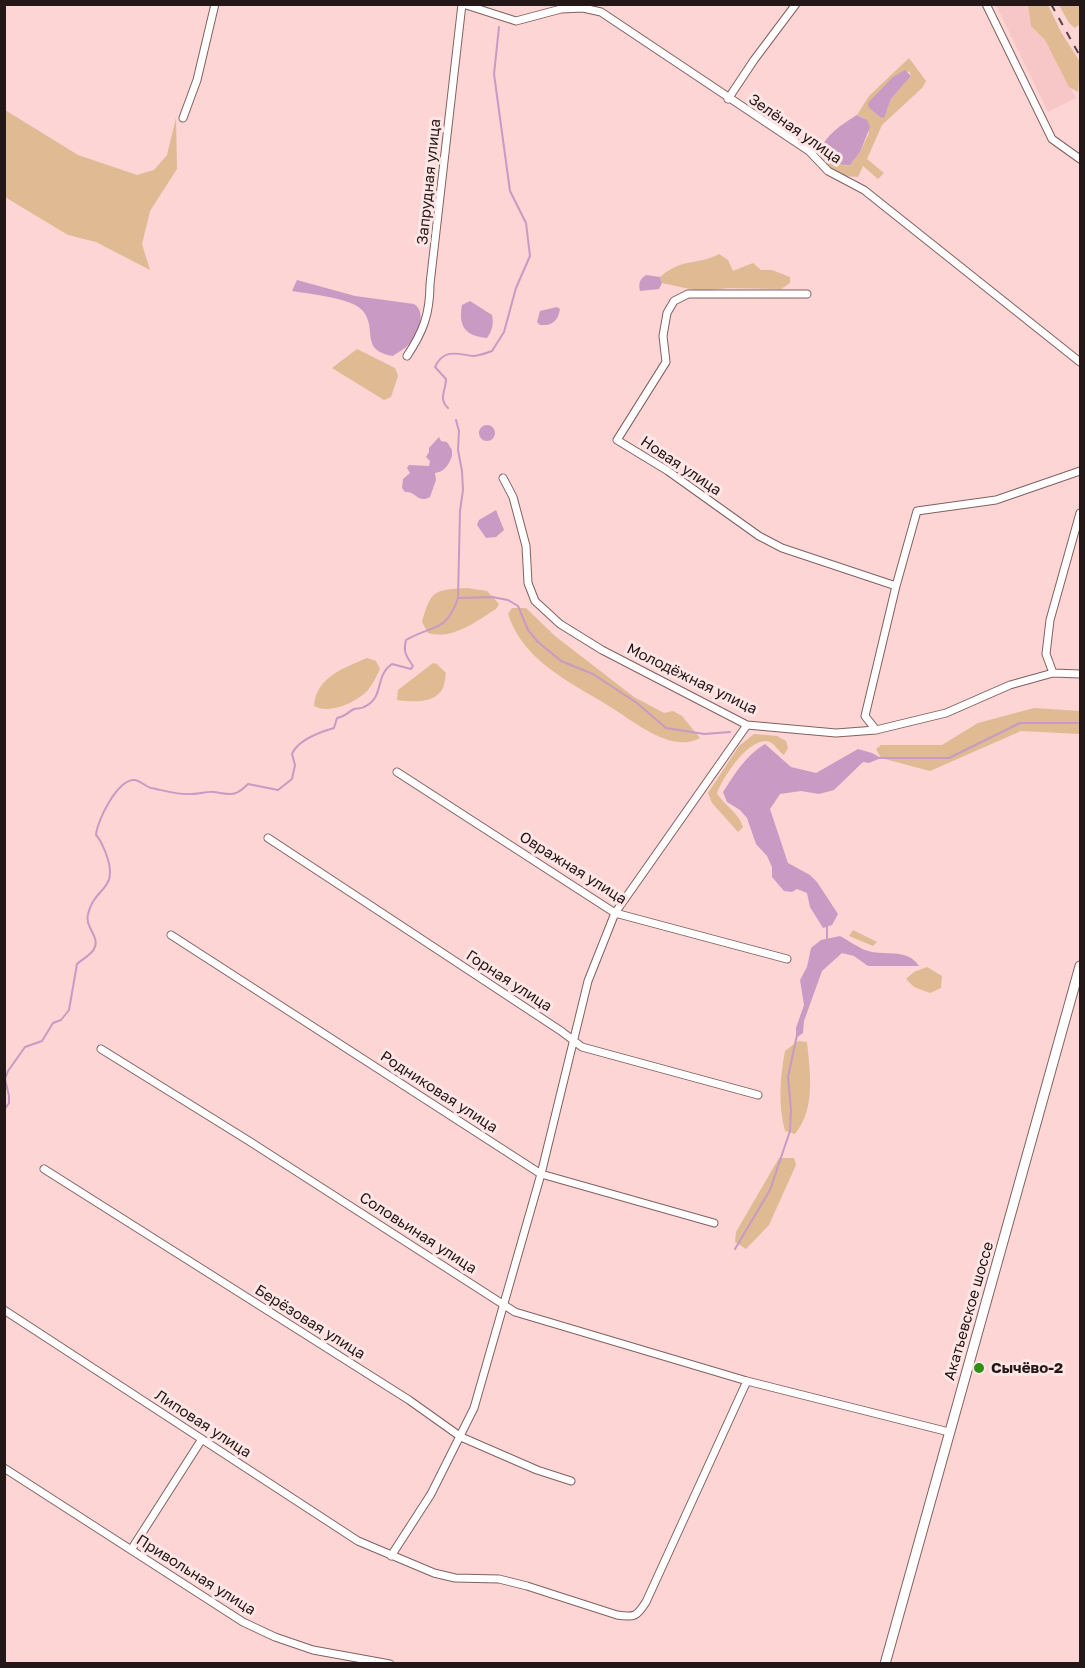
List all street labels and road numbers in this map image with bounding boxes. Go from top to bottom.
street label: Зелёная улица [745,90,845,168]
street label: Запрудная улица [413,118,445,246]
street label: Новая улица [637,432,725,500]
street label: Молодёжная улица [624,640,760,718]
street label: Овражная улица [516,828,630,908]
street label: Горная улица [463,947,555,1015]
street label: Родниковая улица [377,1047,501,1137]
street label: Соловьиная улица [356,1188,480,1278]
street label: Акатьевское шоссе [941,1240,997,1382]
street label: Берёзовая улица [252,1281,368,1363]
street label: Липовая улица [152,1386,254,1462]
street label: Привольная улица [133,1531,259,1619]

